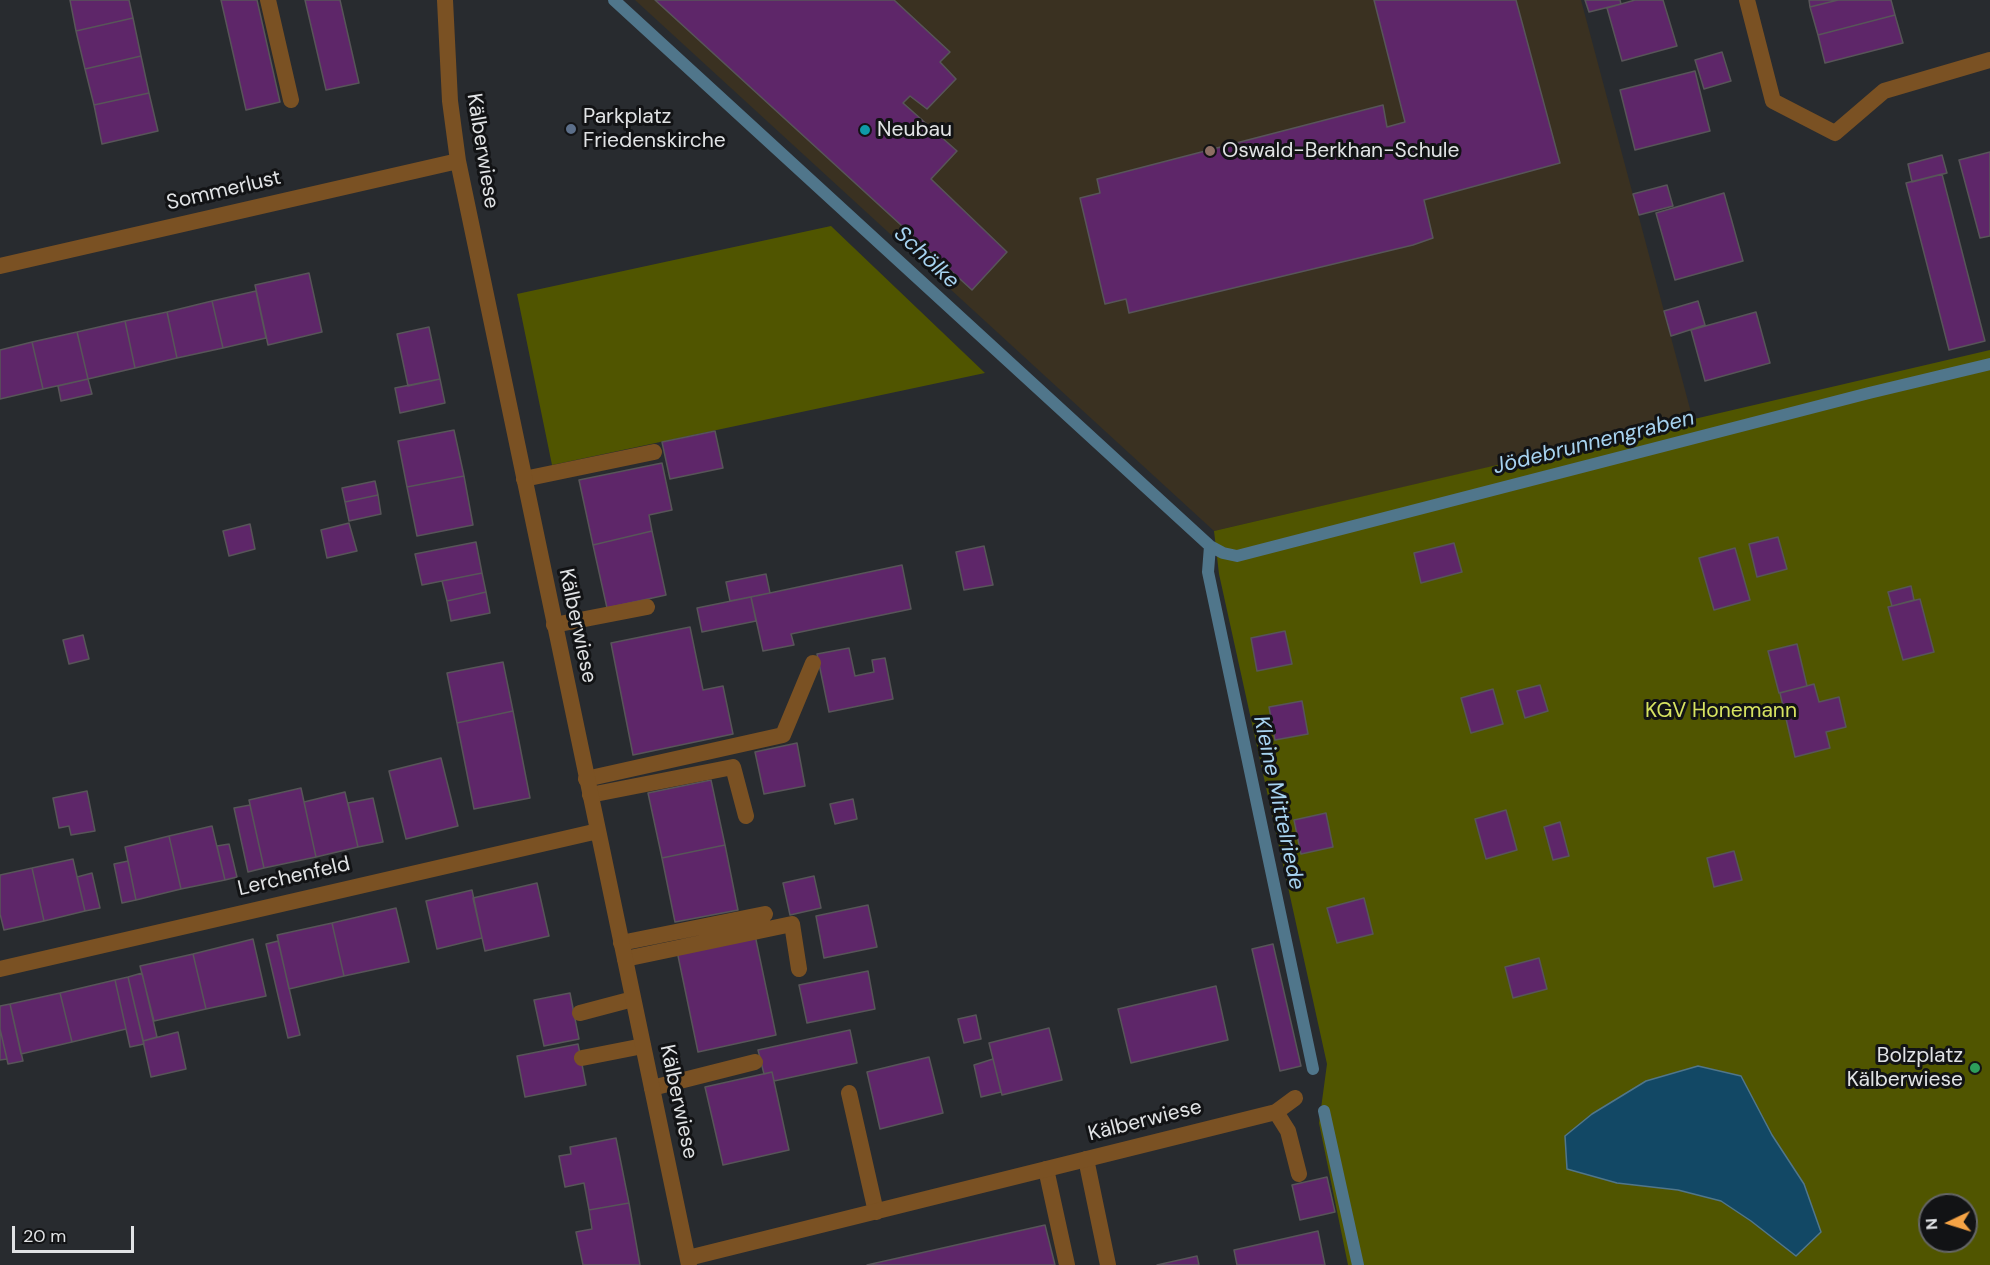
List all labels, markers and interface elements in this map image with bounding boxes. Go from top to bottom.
street label: Kälberwiese [460,92,504,210]
place label: Parkplatz Friedenskirche [583,104,726,154]
place label: Neubau [877,117,952,143]
marker: Parkplatz Friedenskirche [564,122,578,136]
marker: Neubau [858,123,872,137]
place label: Oswald-Berkhan-Schule [1222,138,1459,164]
marker: Oswald-Berkhan-Schule [1203,144,1217,158]
street label: Sommerlust [164,166,284,216]
water label: Schölke [888,221,964,295]
water label: Jödebrunnengraben [1491,405,1697,481]
street label: Kälberwiese [553,567,601,685]
park label: KGV Honemann [1645,698,1797,724]
water label: Kleine Mittelriede [1247,714,1309,892]
street label: Lerchenfeld [235,852,353,902]
street label: Kälberwiese [654,1043,702,1161]
place label: Bolzplatz Kälberwiese [1847,1043,1963,1093]
marker: Bolzplatz Kälberwiese [1968,1061,1982,1075]
street label: Kälberwiese [1086,1095,1204,1147]
north arrow [1918,1193,1978,1253]
scale bar [15,1214,136,1252]
text: N [1921,1218,1942,1231]
text: 20 m [23,1224,66,1248]

